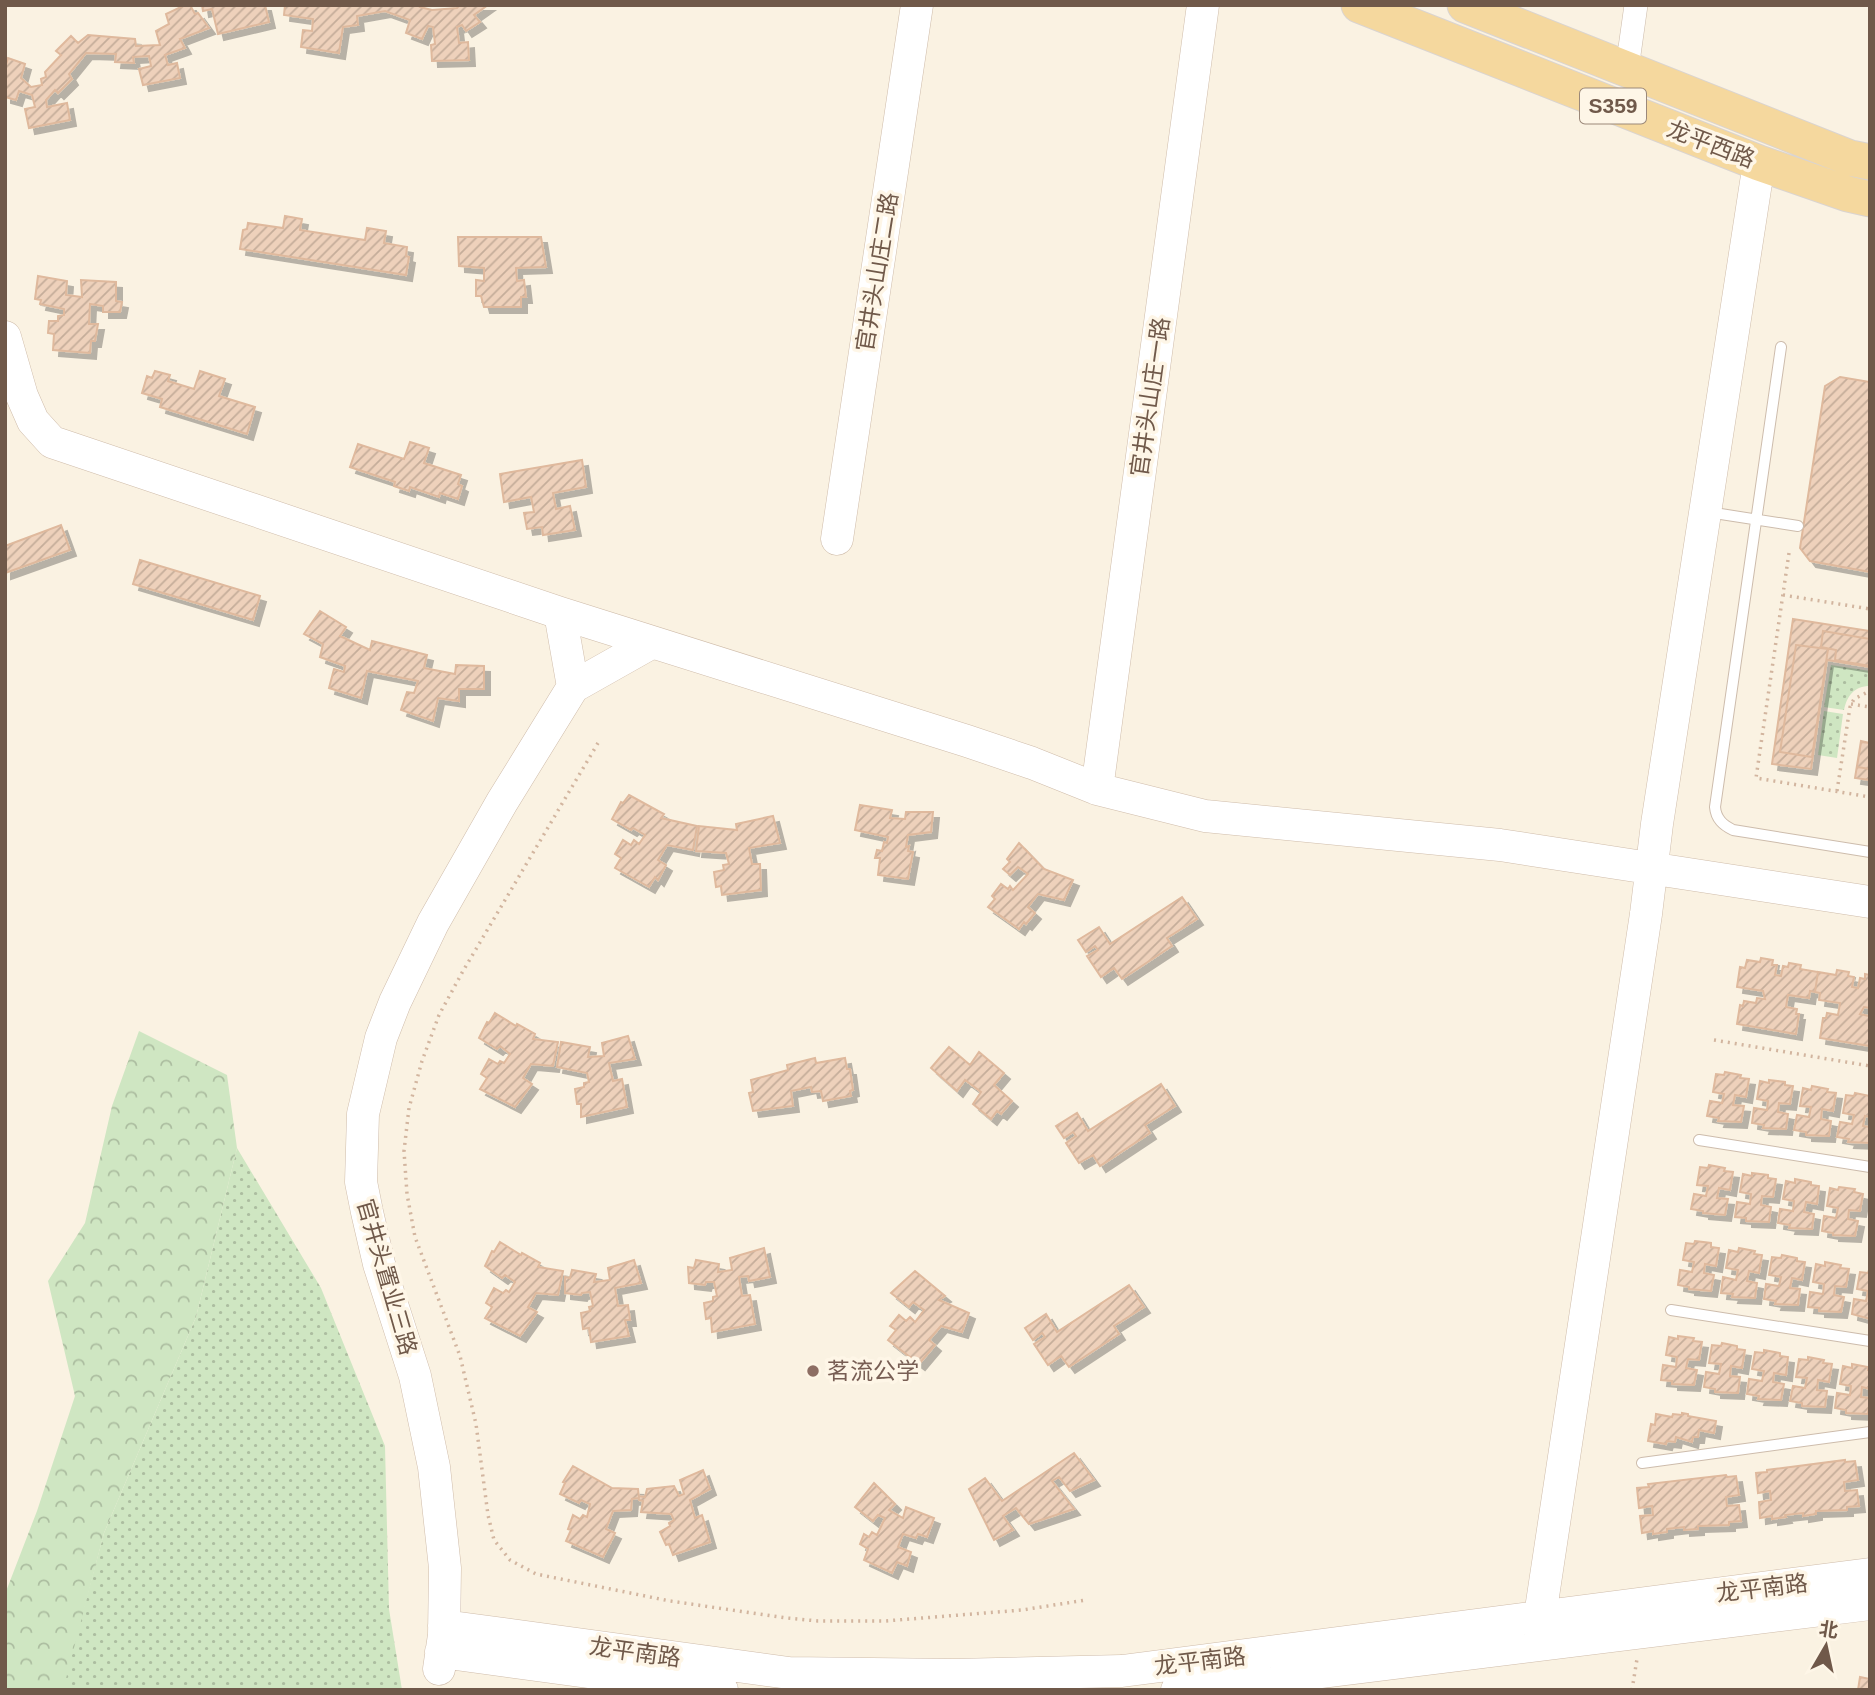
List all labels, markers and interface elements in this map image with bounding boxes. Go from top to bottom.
road number: S359 [1580,88,1646,124]
street label: 龙平西路 [1663,115,1759,173]
street label: 官井头山庄二路 [852,190,902,354]
street label: 官井头山庄一路 [1126,315,1174,479]
street label: 官井头置业三路 [352,1196,422,1358]
place label: 茗流公学 [827,1358,919,1384]
marker: 茗流公学 [805,1363,821,1379]
street label: 龙平南路 [1715,1569,1809,1607]
north arrow [1791,1611,1861,1681]
text: 北 [1818,1618,1840,1642]
street label: 龙平南路 [588,1633,682,1671]
street label: 龙平南路 [1153,1642,1247,1680]

